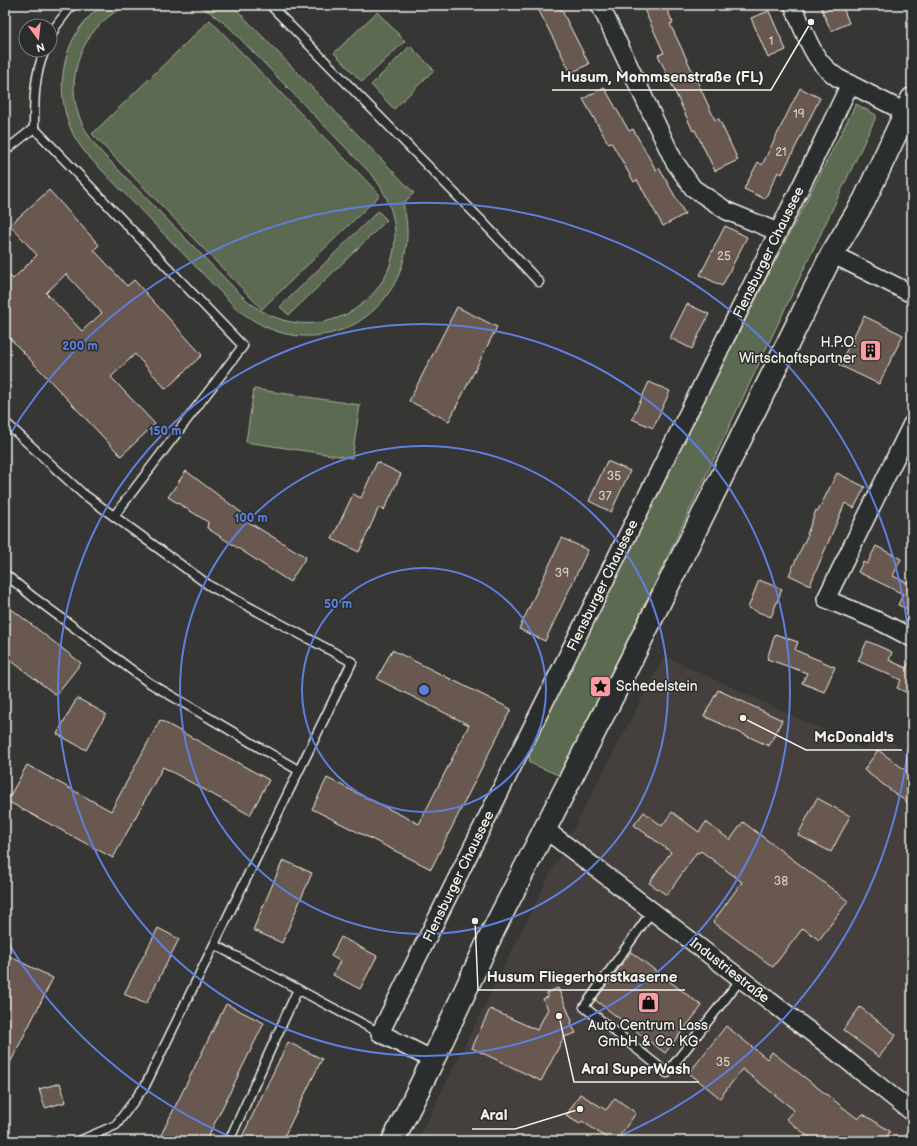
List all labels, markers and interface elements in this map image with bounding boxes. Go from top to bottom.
north arrow [18,18,58,58]
house number: 1 [769,34,773,49]
text: N [35,40,46,55]
callout: Husum, Mommsenstraße (FL) [552,63,771,90]
text: Husum, Mommsenstraße (FL) [560,68,764,87]
house number: 19 [793,107,805,122]
house number: 21 [775,145,787,160]
street label: Flensburger Chaussee [729,184,808,321]
house number: 25 [717,249,731,264]
place label: H.P.O. Wirtschaftspartner [739,334,857,367]
building icon: H.P.O. Wirtschaftspartner [858,337,884,363]
text: 200 m [62,339,98,354]
text: 150 m [149,424,181,439]
house number: 35 [607,469,621,484]
house number: 37 [598,489,612,504]
text: 100 m [234,511,268,526]
street label: Flensburger Chaussee [563,517,642,654]
house number: 39 [555,566,569,581]
text: 50 m [324,597,352,612]
place icon: Schedelstein [588,673,614,699]
place label: Schedelstein [616,678,698,695]
centre of rings [417,683,431,697]
callout: McDonald's [806,723,902,750]
text: McDonald's [814,728,894,747]
street label: Flensburger Chaussee [419,808,498,945]
house number: 38 [774,874,788,889]
street label: Industriestraße [687,934,773,1007]
callout: Husum Fliegerhorstkaserne [478,963,685,990]
text: Husum Fliegerhorstkaserne [487,968,678,987]
shop icon: Auto Centrum Lass GmbH & Co. KG [635,990,661,1016]
place label: Auto Centrum Lass GmbH & Co. KG [588,1017,708,1050]
callout: Aral SuperWash [574,1055,699,1082]
house number: 35 [716,1055,730,1070]
text: Aral SuperWash [581,1060,690,1079]
callout: Aral [472,1102,515,1129]
text: Aral [480,1106,507,1125]

